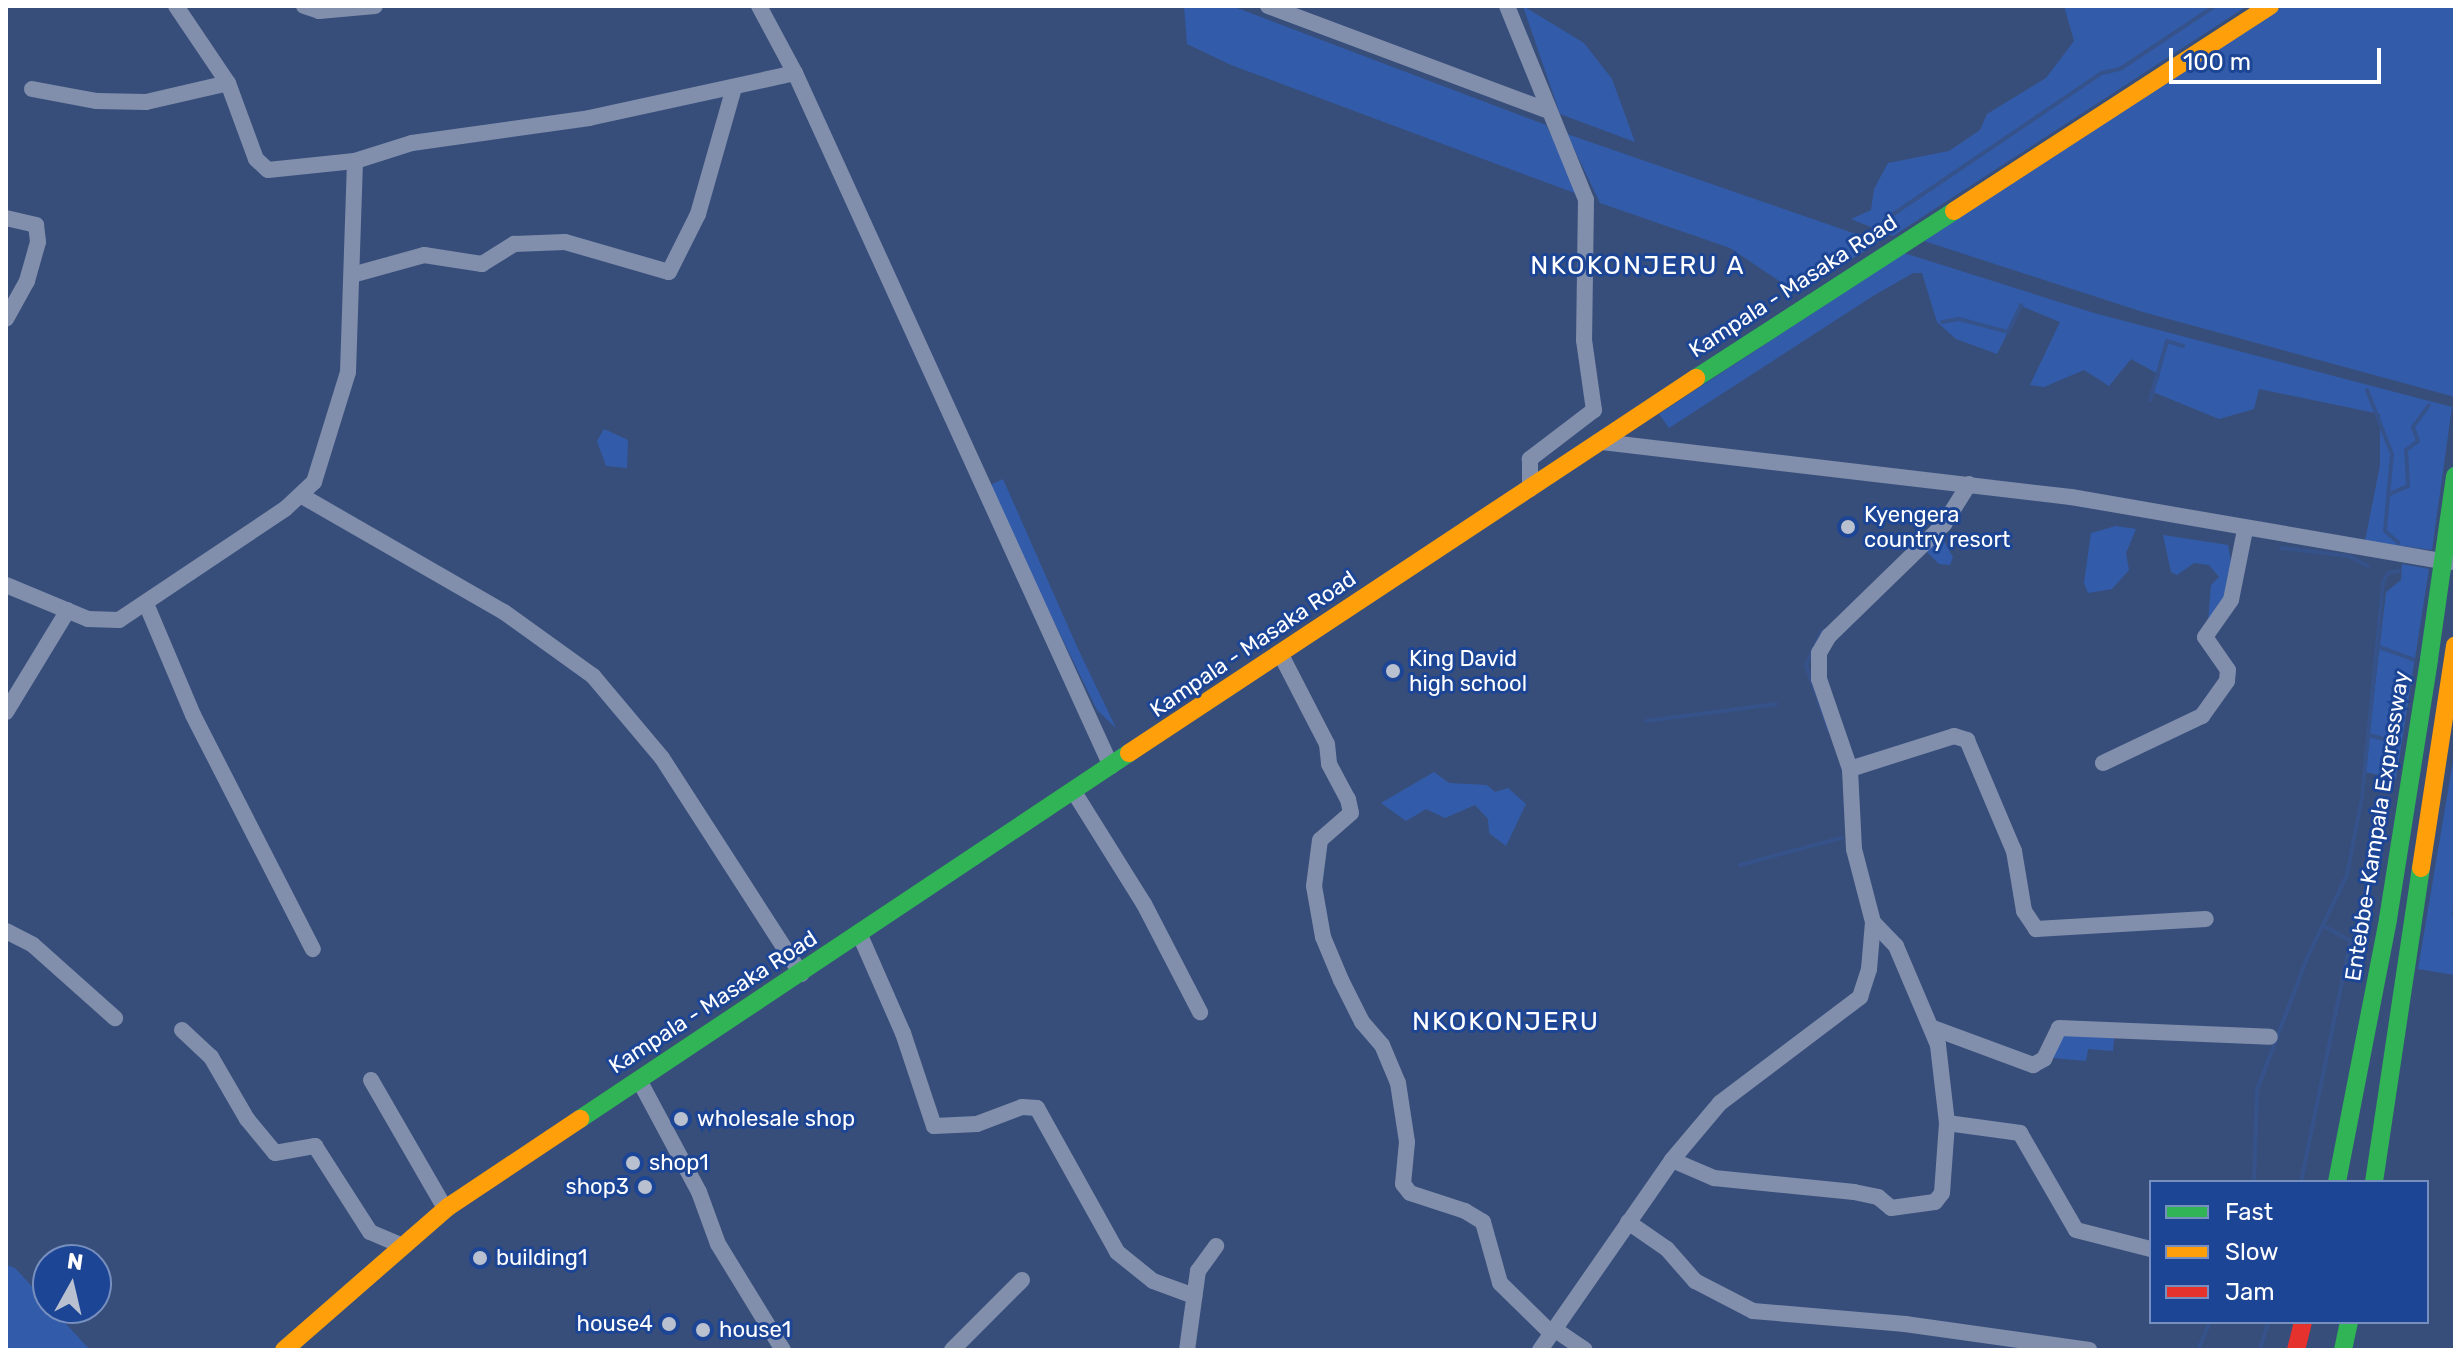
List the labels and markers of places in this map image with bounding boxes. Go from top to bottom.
place label: Kyengera country resort [1864,501,2011,552]
marker: Kyengera country resort [1839,518,1857,536]
place label: King David high school [1409,645,1527,696]
marker: King David high school [1384,662,1402,680]
place label: wholesale shop [697,1106,855,1132]
marker: wholesale shop [672,1110,690,1128]
place label: shop1 [649,1150,709,1176]
marker: shop1 [624,1154,642,1172]
place label: shop3 [565,1174,629,1200]
marker: shop3 [636,1178,654,1196]
place label: building1 [496,1245,587,1271]
marker: building1 [471,1249,489,1267]
place label: house4 [577,1311,653,1337]
marker: house4 [660,1315,678,1333]
place label: house1 [719,1317,791,1343]
marker: house1 [694,1321,712,1339]

